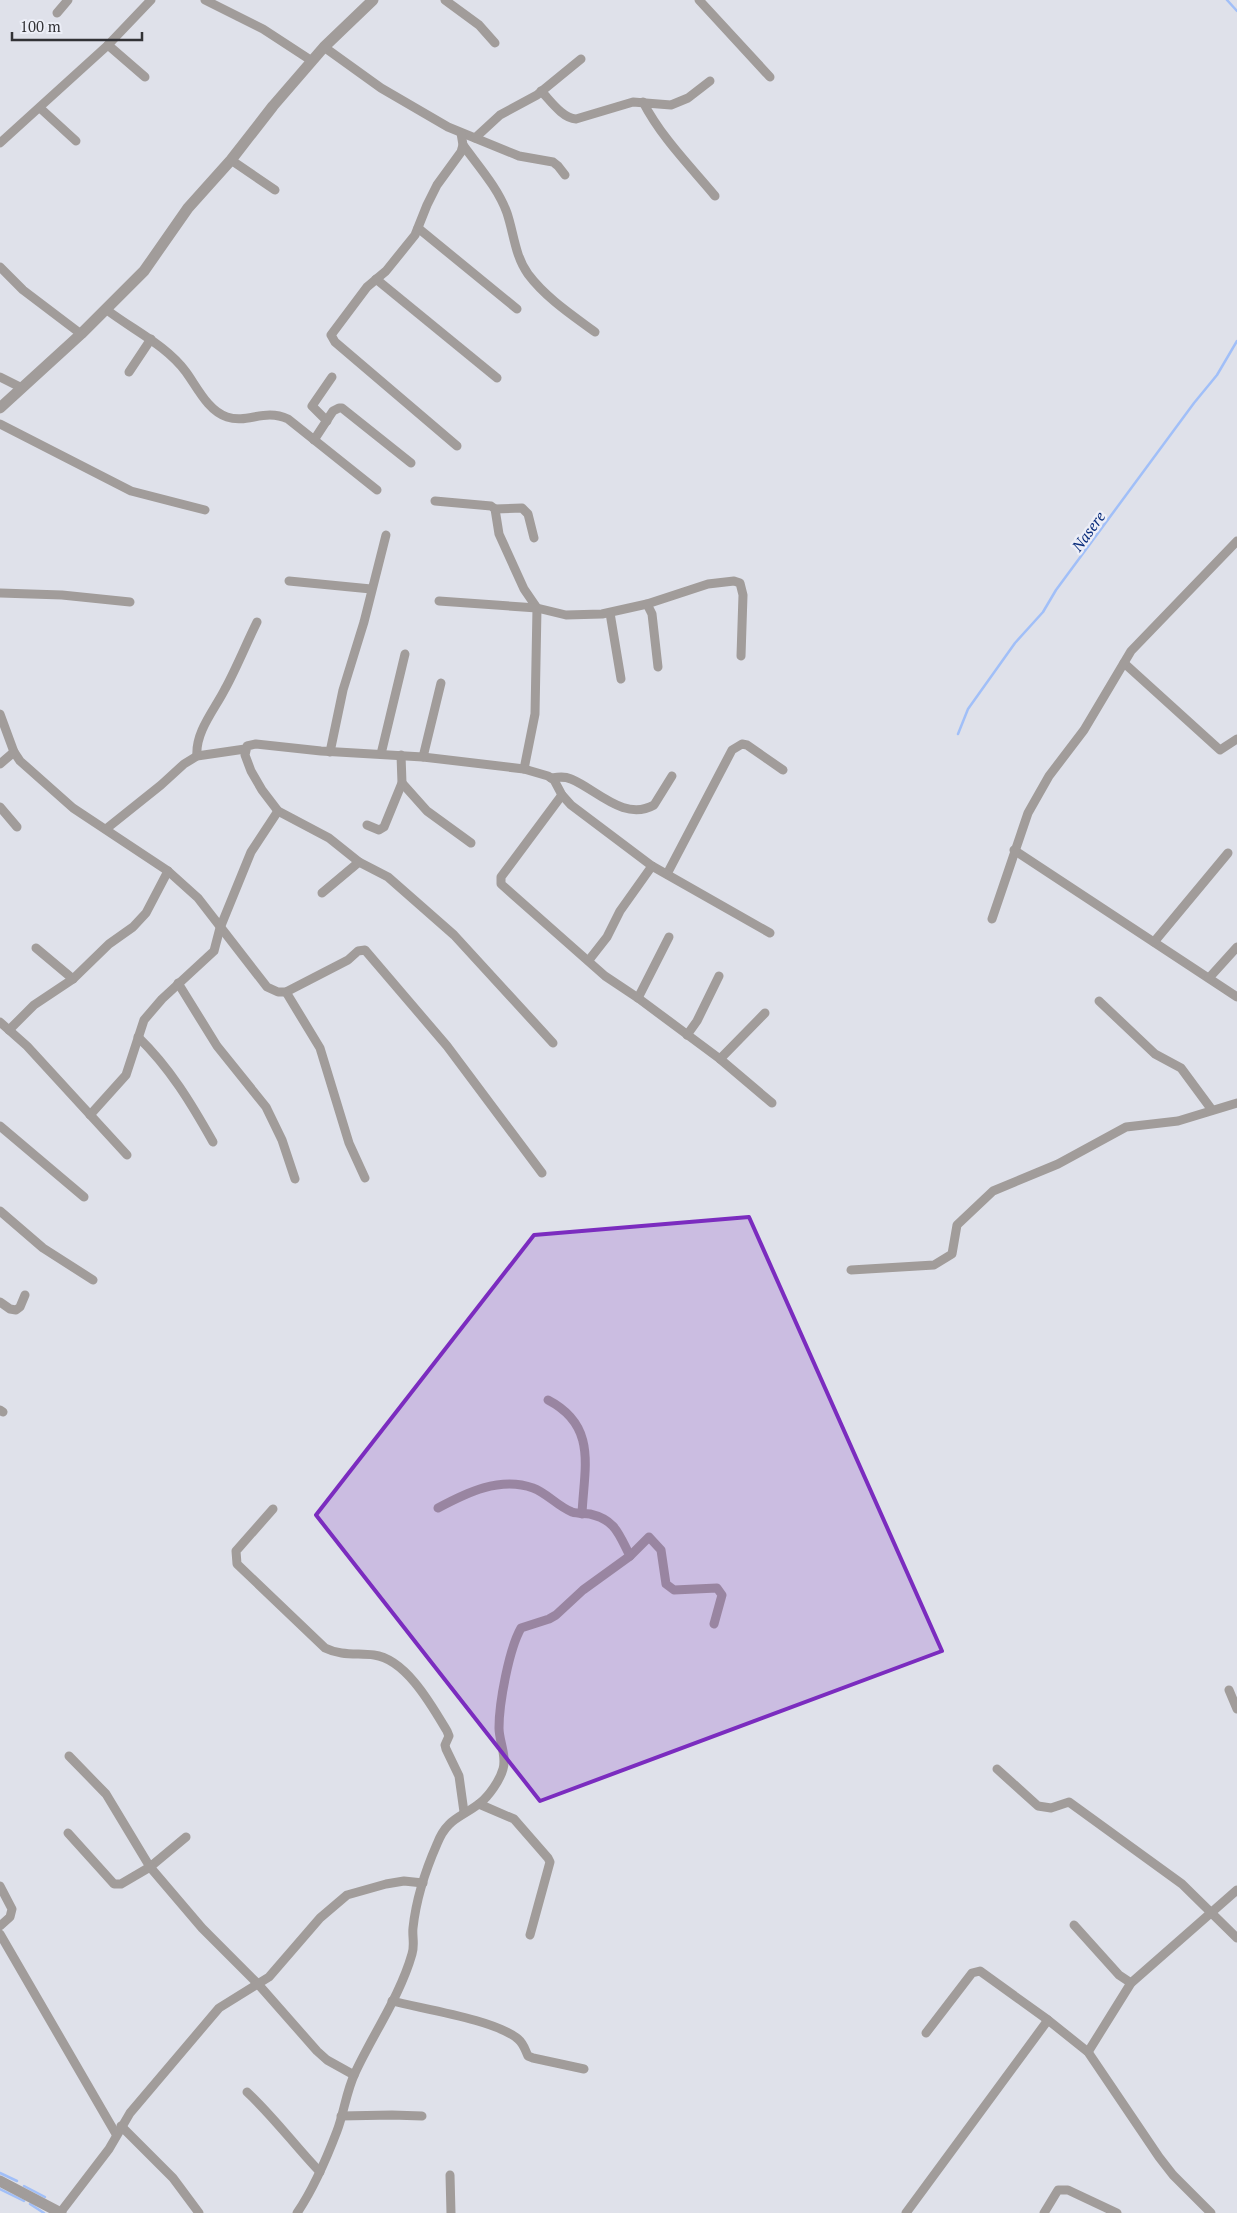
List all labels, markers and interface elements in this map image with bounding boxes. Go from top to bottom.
scale bar [12,10,142,42]
text: 100 m [20,16,61,36]
water label: Nasere [1066,507,1109,556]

